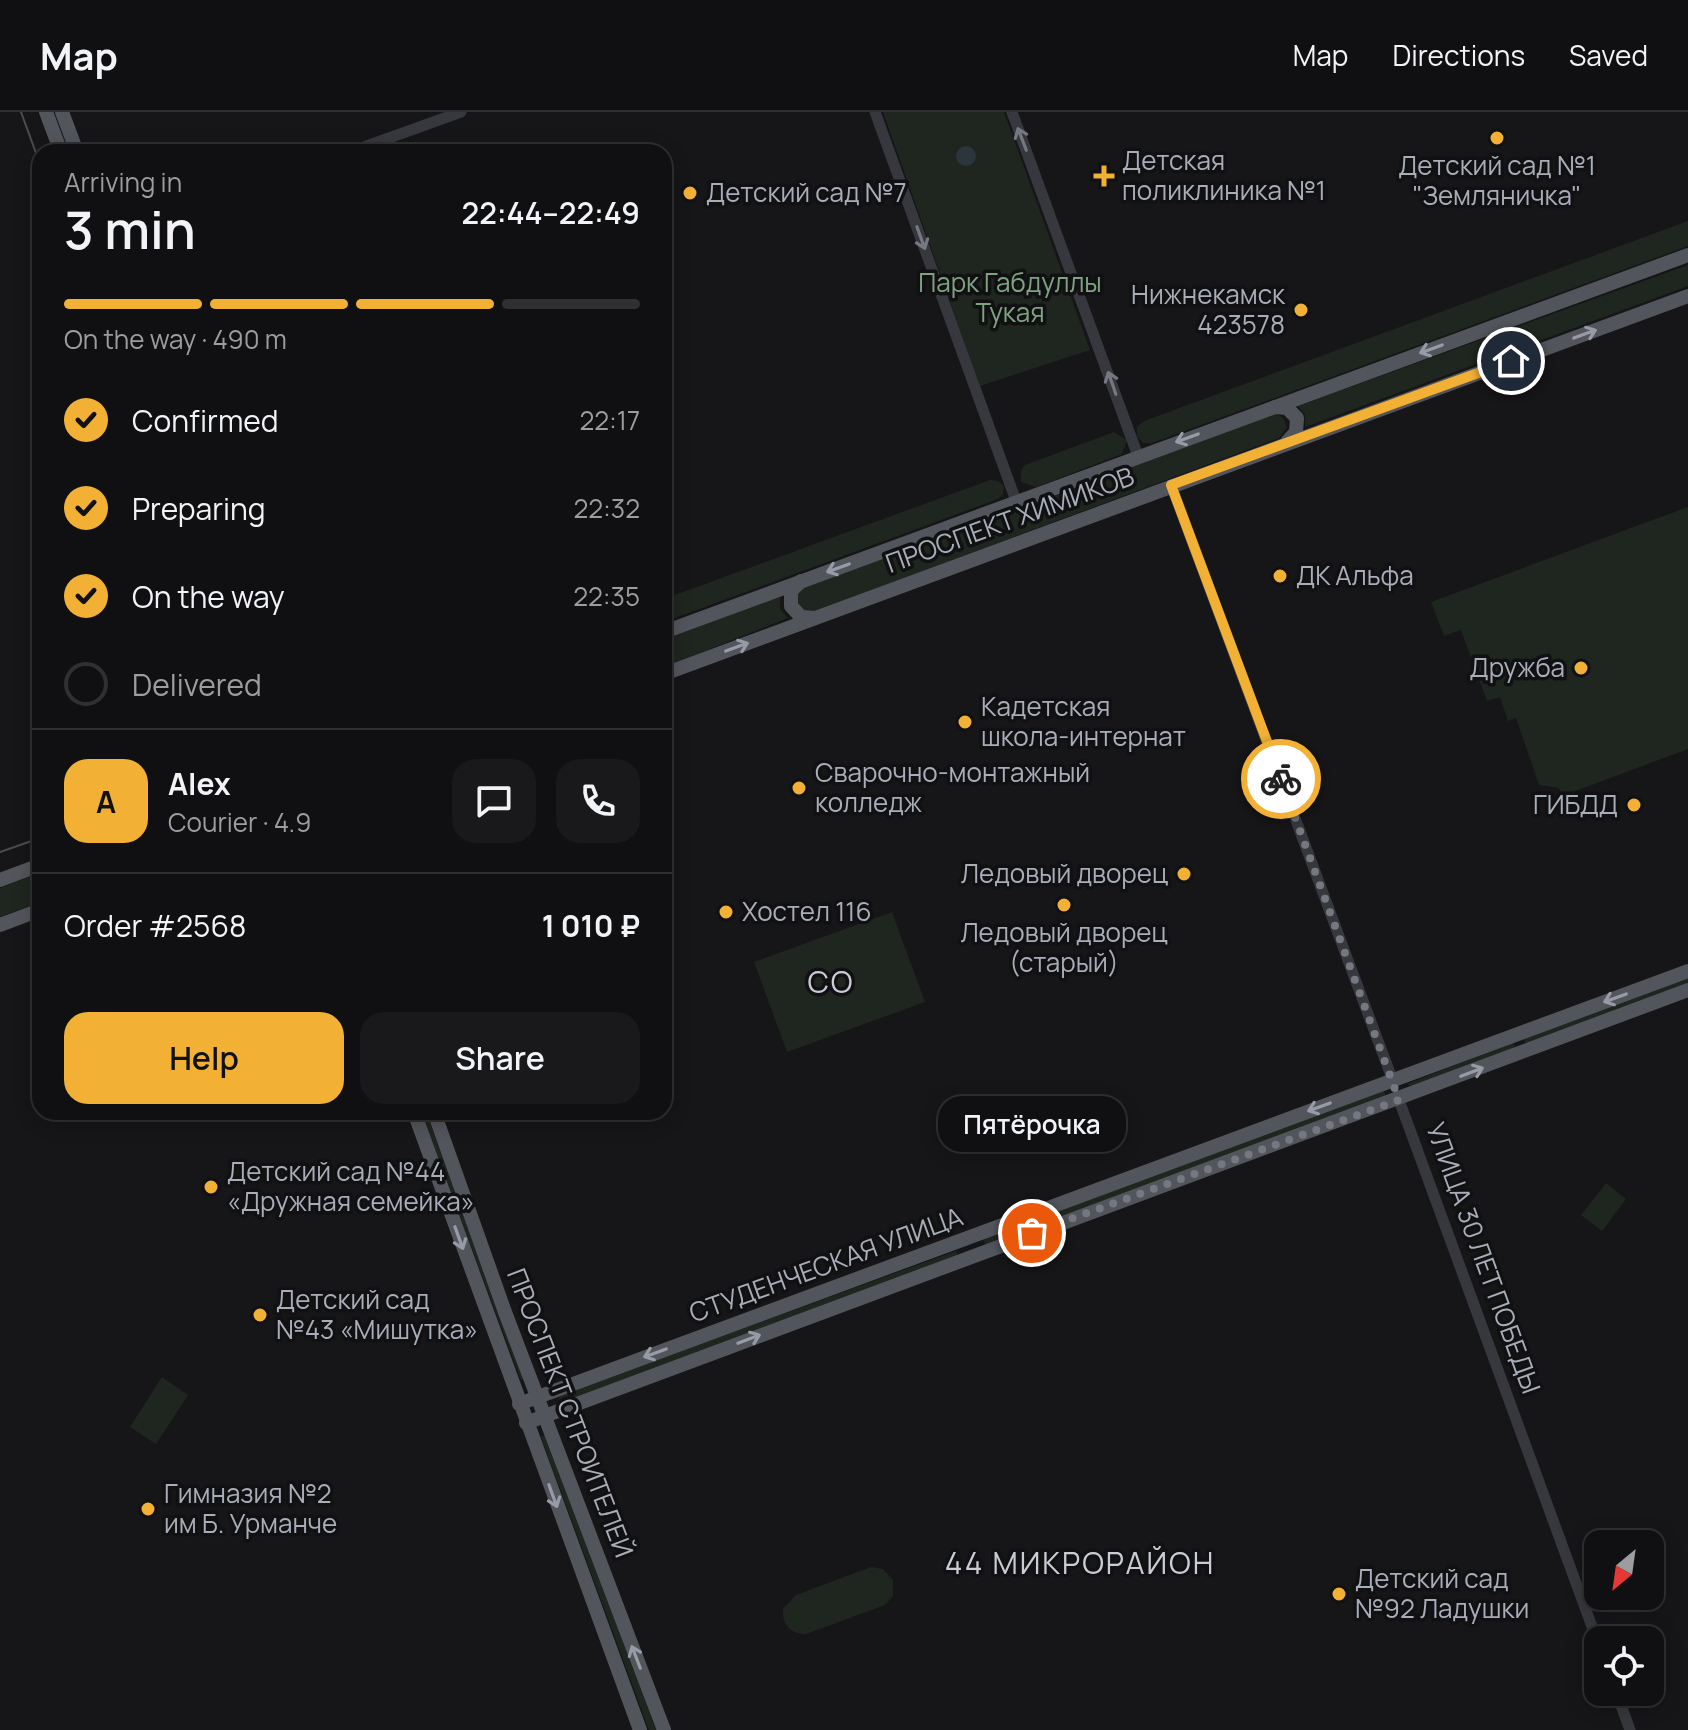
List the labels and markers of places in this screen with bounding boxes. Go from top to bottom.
marker: Детский сад №1 "Земляничка" [1488,129,1506,147]
place label: Детская поликлиника №1 [1122,142,1326,208]
place label: Детский сад №1 "Земляничка" [1398,147,1596,213]
marker: Детская поликлиника №1 [1093,165,1115,187]
place label: Детский сад №7 [706,174,907,210]
marker: Детский сад №7 [681,184,699,202]
place label: Нижнекамск 423578 [1131,276,1286,342]
marker: Нижнекамск 423578 [1292,301,1310,319]
pin [1477,327,1545,395]
place label: ДК Альфа [1296,557,1414,593]
marker: ДК Альфа [1271,567,1289,585]
place label: Дружба [1469,649,1565,685]
marker: Дружба [1572,659,1590,677]
place label: Кадетская школа-интернат [981,688,1186,754]
marker: Кадетская школа-интернат [956,713,974,731]
place label: Сварочно-монтажный колледж [815,754,1090,820]
marker: Сварочно-монтажный колледж [790,779,808,797]
place label: ГИБДД [1533,786,1618,822]
marker: ГИБДД [1625,796,1643,814]
place label: Ледовый дворец [961,855,1168,891]
marker: Ледовый дворец [1175,865,1193,883]
place label: Хостел 116 [742,893,872,929]
marker: Ледовый дворец (старый) [1055,896,1073,914]
marker: Хостел 116 [717,903,735,921]
place label: Ледовый дворец (старый) [960,914,1168,980]
callout: Пятёрочка [938,1097,1126,1153]
place label: Детский сад №44 «Дружная семейка» [227,1153,475,1219]
marker: Детский сад №44 «Дружная семейка» [202,1178,220,1196]
pin [998,1199,1066,1267]
place label: Детский сад №43 «Мишутка» [276,1281,478,1347]
marker: Детский сад №43 «Мишутка» [251,1306,269,1324]
place label: Гимназия №2 им Б. Урманче [164,1475,337,1541]
marker: Гимназия №2 им Б. Урманче [139,1500,157,1518]
place label: Детский сад №92 Ладушки [1355,1560,1529,1626]
marker: Детский сад №92 Ладушки [1330,1585,1348,1603]

